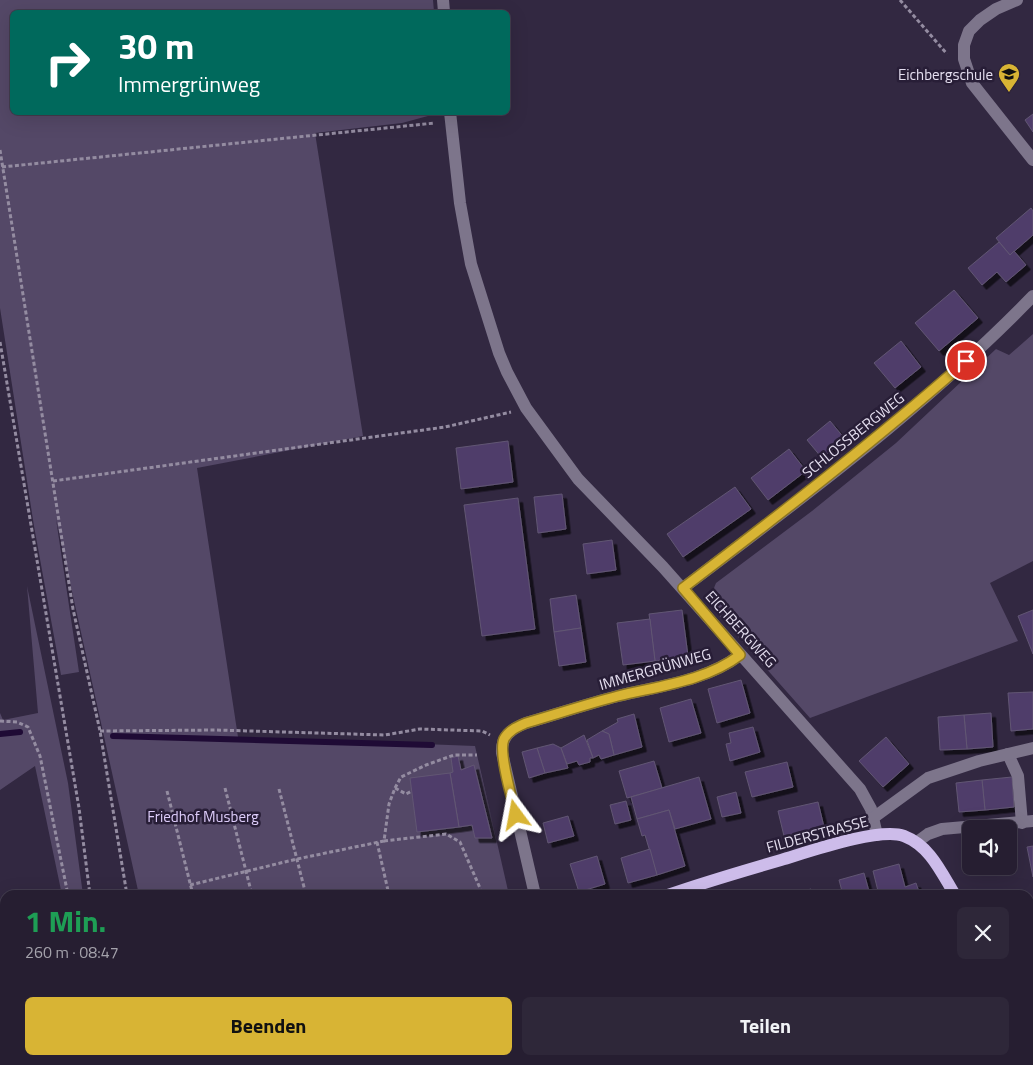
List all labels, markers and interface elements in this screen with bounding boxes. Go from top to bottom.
text: 30 m [118,19,194,73]
icon: right [35,30,100,95]
school or university icon: Eichbergschule [997,62,1021,93]
place label: Eichbergschule [898,63,993,86]
text: Immergrünweg [118,67,260,101]
pin [945,340,987,382]
icon: arrive [952,347,980,375]
street label: SCHLOSSBERGWEG [797,386,909,484]
street label: EICHBERGWEG [700,585,782,673]
street label: IMMERGRÜNWEG [596,642,714,696]
position arrow [489,788,541,840]
park label: Friedhof Musberg [147,805,259,828]
street label: FILDERSTRASSE [764,809,870,859]
map controls [962,820,1017,875]
button: sound [962,820,1017,875]
text: 1 Min. [25,898,106,944]
button: close [957,907,1009,959]
text: 260 m · 08:47 [25,940,119,964]
button: Beenden [25,997,512,1055]
button: Teilen [522,997,1009,1055]

